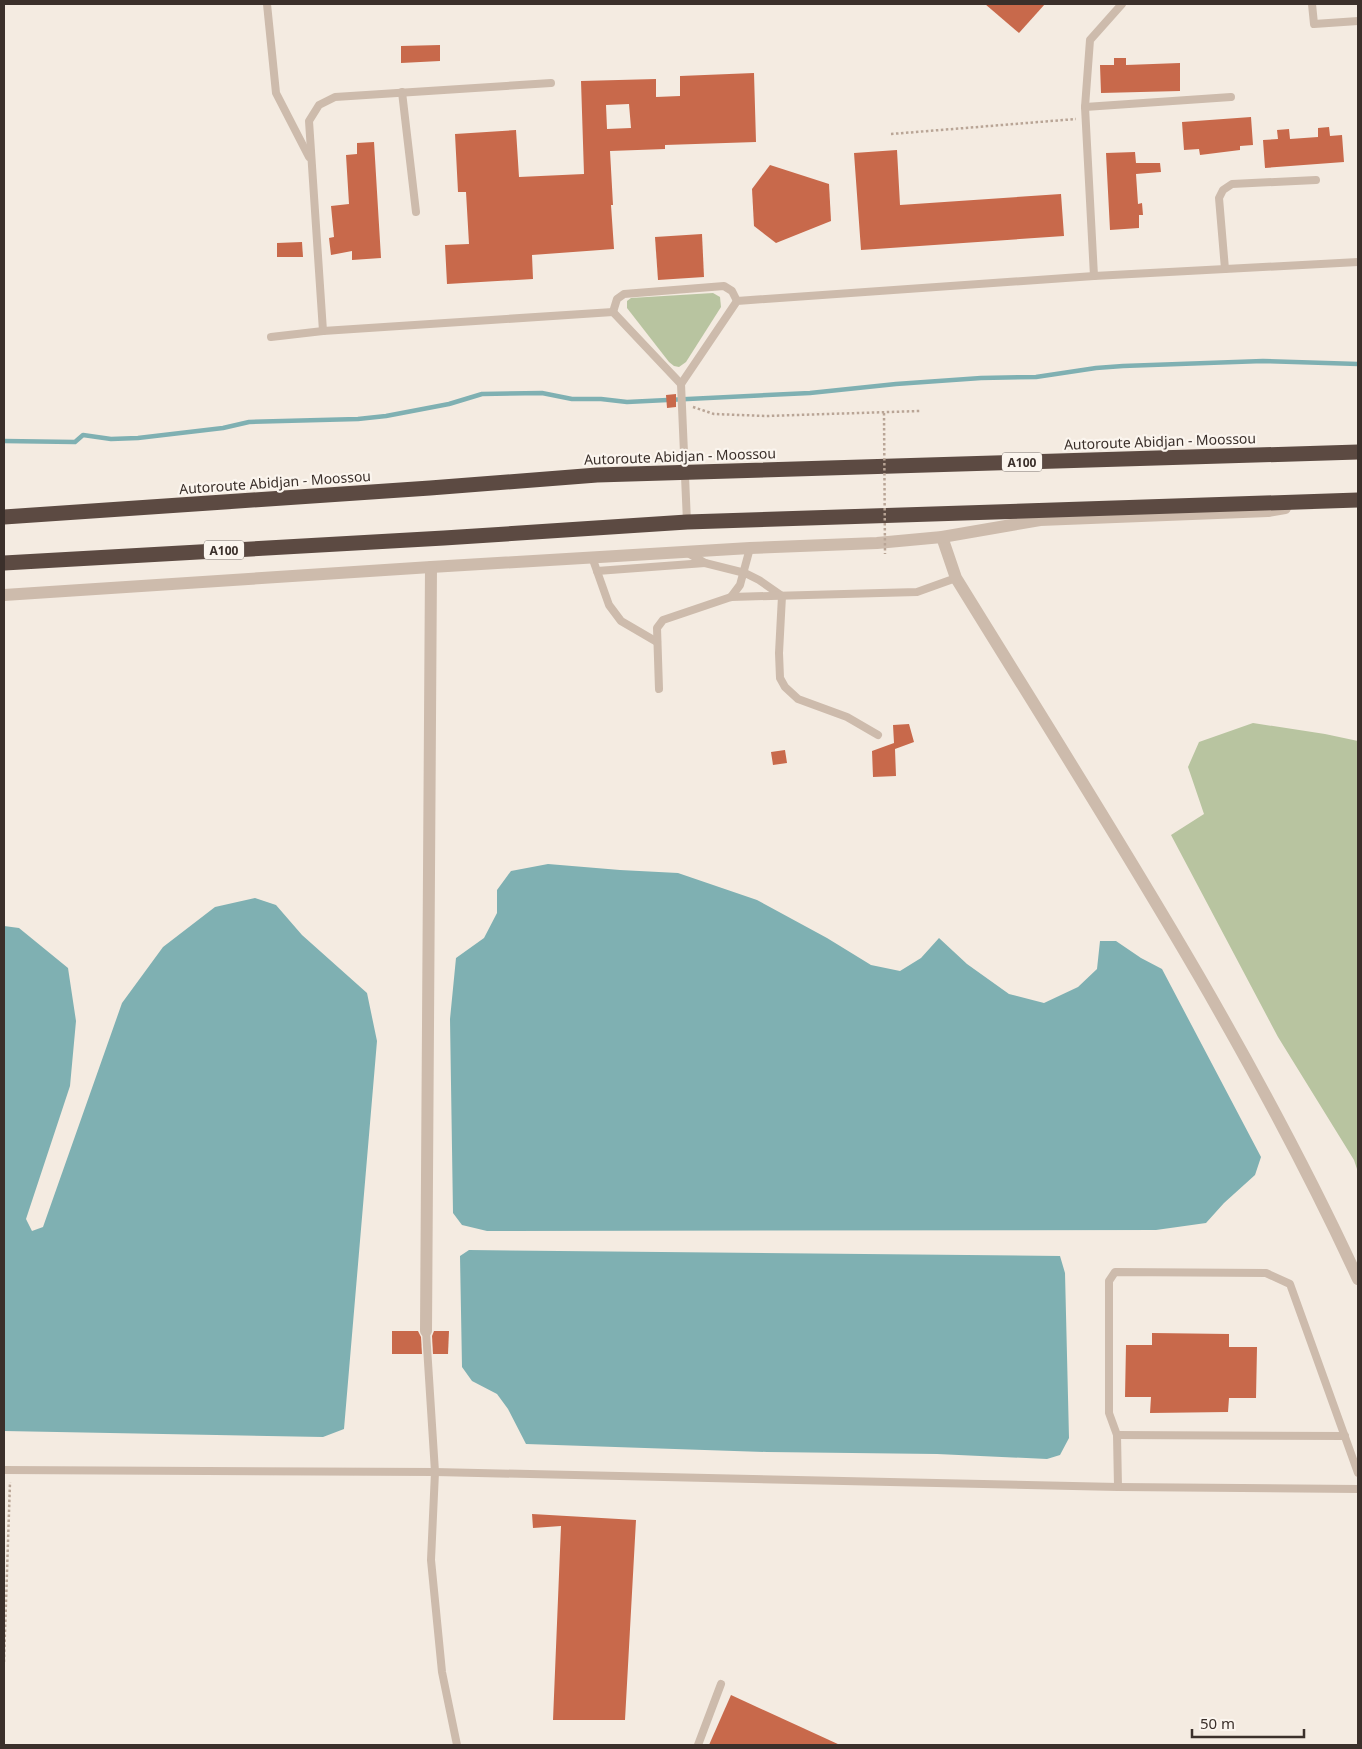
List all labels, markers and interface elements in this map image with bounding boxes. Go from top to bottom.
street label: Autoroute Abidjan - Moossou [1064,428,1256,454]
street label: Autoroute Abidjan - Moossou [584,443,776,469]
road number: A100 [1002,452,1042,472]
street label: Autoroute Abidjan - Moossou [178,466,372,498]
road number: A100 [204,540,244,560]
scale bar [1192,1706,1304,1738]
text: 50 m [1200,1713,1235,1733]

